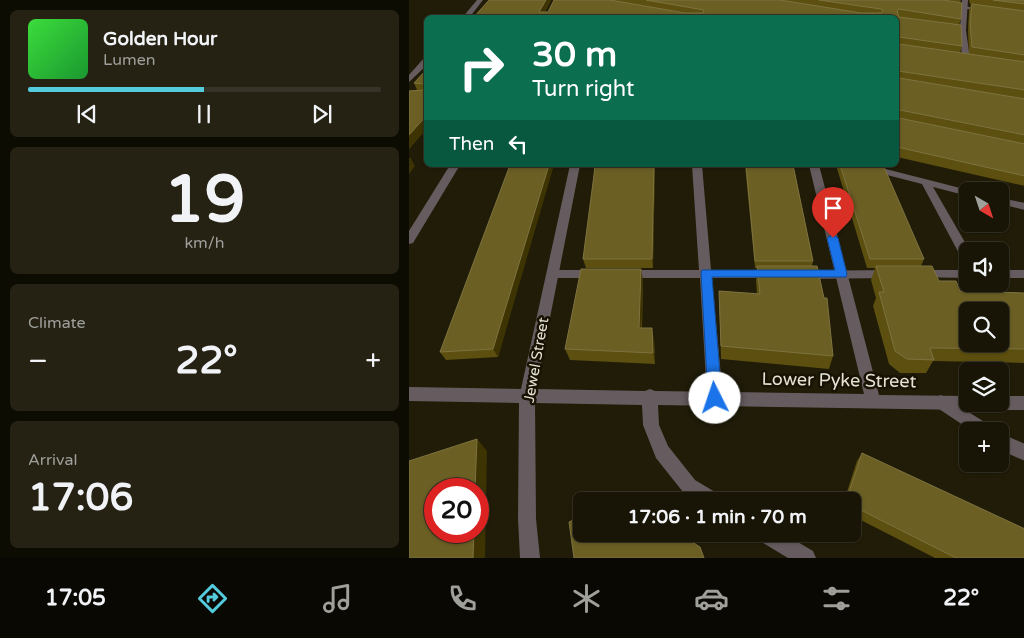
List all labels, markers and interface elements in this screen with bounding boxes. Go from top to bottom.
text: Golden Hour [103,28,217,50]
text: 30 m [532,34,617,76]
icon: right [449,35,514,100]
text: Lumen [103,50,155,70]
text: Turn right [532,76,634,102]
icon: previous [73,100,101,128]
icon: pause [190,100,218,128]
icon: next [308,100,336,128]
icon: left [504,130,532,158]
text: Then [449,133,494,155]
text: 19 [164,161,245,240]
north arrow [959,182,1009,232]
map controls [959,182,1009,472]
pin [812,187,854,238]
icon: arrive [819,194,847,222]
text: km/h [184,233,225,253]
button: sound [959,242,1009,292]
button: search [959,302,1009,352]
text: Climate [28,313,86,333]
street label: Jewel Street [520,316,552,404]
text: 22° [176,338,238,384]
text: − [28,344,48,378]
text: + [365,344,381,378]
button: layers [959,362,1009,412]
street label: Lower Pyke Street [761,368,917,392]
position arrow [688,371,740,423]
button: + [959,422,1009,472]
text: Arrival [28,450,77,470]
text: 17:06 [28,475,133,521]
speed limit sign: 20 [424,478,489,543]
text: 17:06 · 1 min · 70 m [627,506,807,528]
icon: directions [195,581,230,616]
icon: music [320,581,355,616]
icon: phone [445,581,480,616]
icon: climate [569,581,604,616]
icon: car [694,581,729,616]
icon: filters [819,581,854,616]
text: 17:05 [45,585,106,611]
text: 22° [943,585,979,611]

